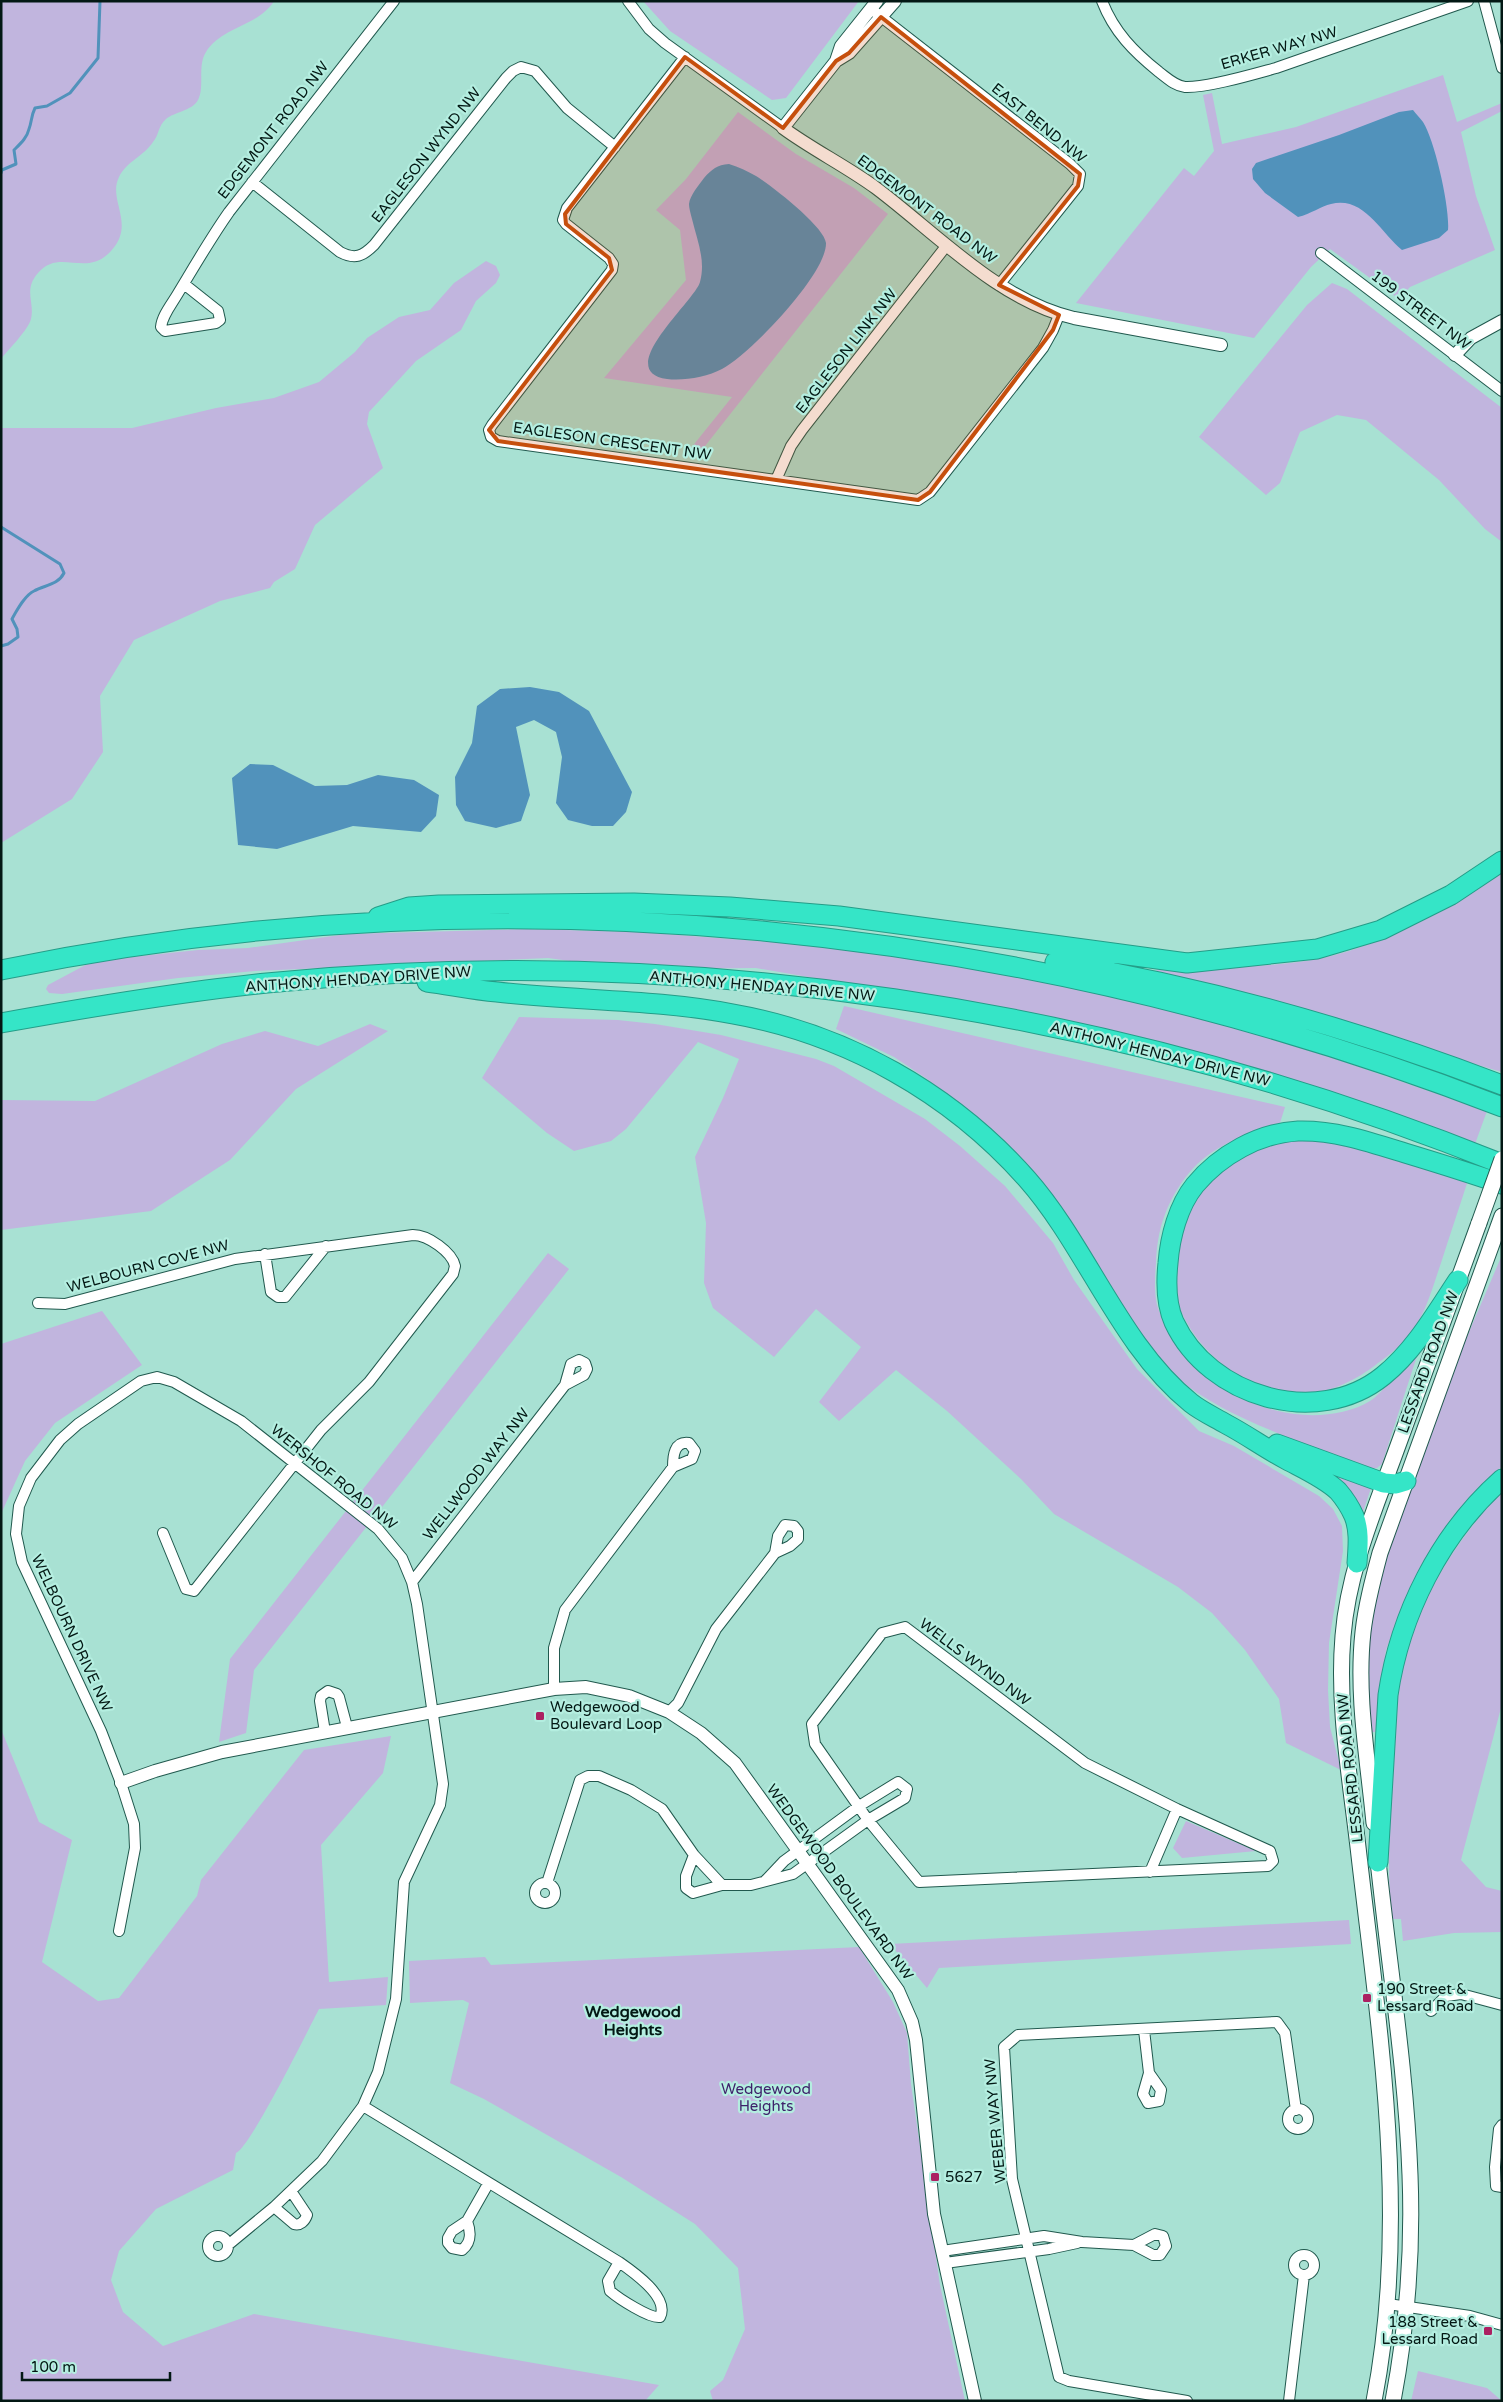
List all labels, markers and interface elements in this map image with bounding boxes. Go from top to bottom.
street label: ERKER WAY NW [1219,23,1339,73]
street label: EDGEMONT ROAD NW [214,58,332,202]
street label: EAST BEND NW [988,79,1090,167]
street label: EAGLESON WYND NW [368,84,484,226]
street label: EDGEMONT ROAD NW [854,151,1000,267]
street label: 199 STREET NW [1368,267,1474,353]
street label: EAGLESON LINK NW [792,285,900,417]
street label: EAGLESON CRESCENT NW [512,418,712,464]
street label: ANTHONY HENDAY DRIVE NW [244,962,472,996]
street label: ANTHONY HENDAY DRIVE NW [648,967,876,1005]
street label: ANTHONY HENDAY DRIVE NW [1048,1018,1272,1090]
street label: WELBOURN COVE NW [65,1236,231,1296]
street label: LESSARD ROAD NW [1394,1288,1462,1436]
street label: WELLWOOD WAY NW [419,1405,533,1543]
street label: WERSHOF ROAD NW [267,1420,401,1534]
street label: WELBOURN DRIVE NW [28,1552,116,1714]
street label: WELLS WYND NW [916,1614,1034,1710]
street label: LESSARD ROAD NW [1333,1693,1367,1843]
place label: Wedgewood Boulevard Loop [550,1698,662,1733]
marker: Wedgewood Boulevard Loop [534,1710,546,1722]
street label: WEDGEWOOD BOULEVARD NW [763,1781,917,1983]
place label: 190 Street & Lessard Road [1377,1980,1474,2015]
marker: 190 Street & Lessard Road [1361,1992,1373,2004]
district label: Wedgewood Heights [585,2002,681,2040]
street label: WEBER WAY NW [981,2058,1009,2184]
park label: Wedgewood Heights [721,2080,811,2115]
place label: 5627 [945,2168,983,2186]
marker: 5627 [929,2171,941,2183]
place label: 188 Street & Lessard Road [1381,2313,1478,2348]
marker: 188 Street & Lessard Road [1482,2325,1494,2337]
scale bar [22,2350,170,2382]
text: 100 m [30,2358,76,2376]

